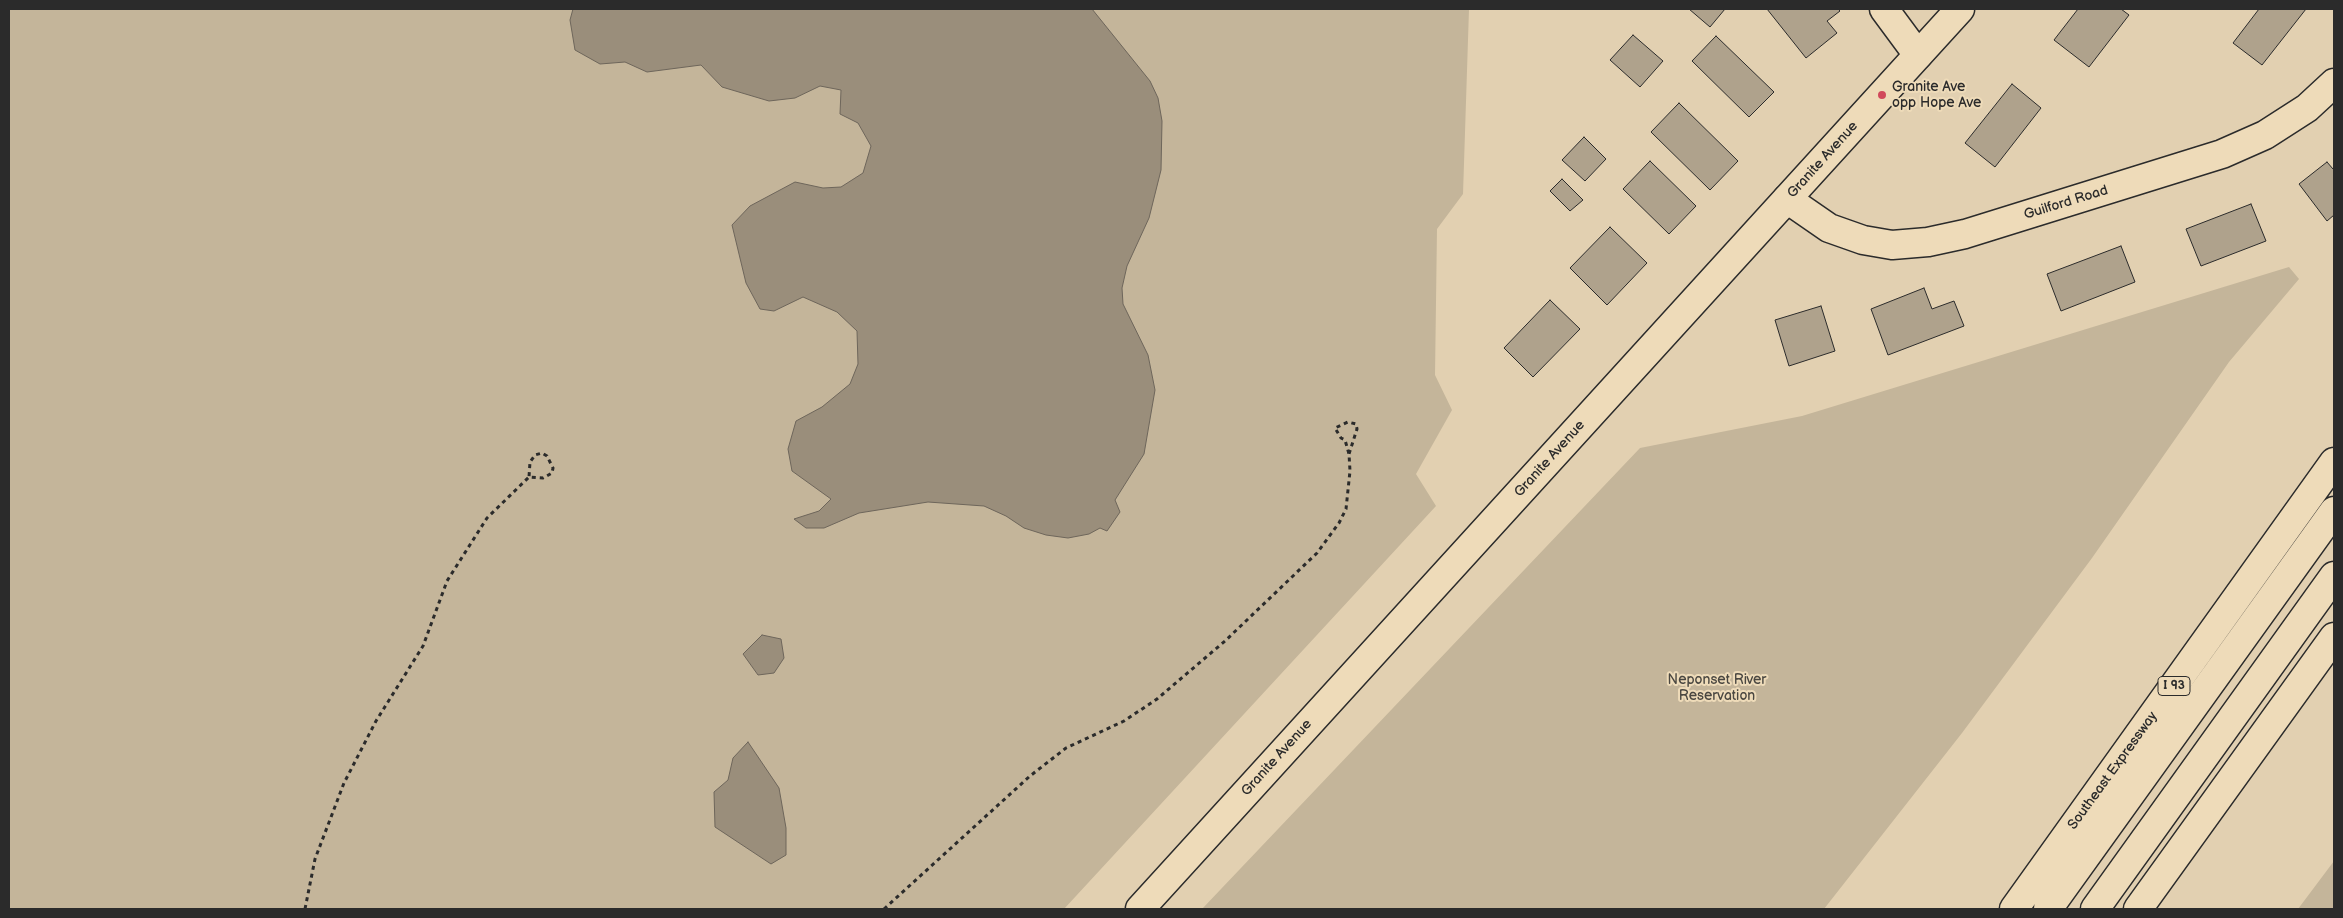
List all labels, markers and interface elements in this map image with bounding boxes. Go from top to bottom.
place label: Granite Ave opp Hope Ave [1892,79,1981,111]
marker: Granite Ave opp Hope Ave [1876,89,1888,101]
street label: Granite Avenue [1784,118,1862,202]
street label: Guilford Road [2022,182,2110,224]
street label: Granite Avenue [1511,417,1589,501]
park label: Neponset River Reservation [1668,672,1766,704]
road number: I 93 [2158,676,2190,696]
street label: Southeast Expressway [2065,709,2161,833]
street label: Granite Avenue [1238,716,1316,800]

